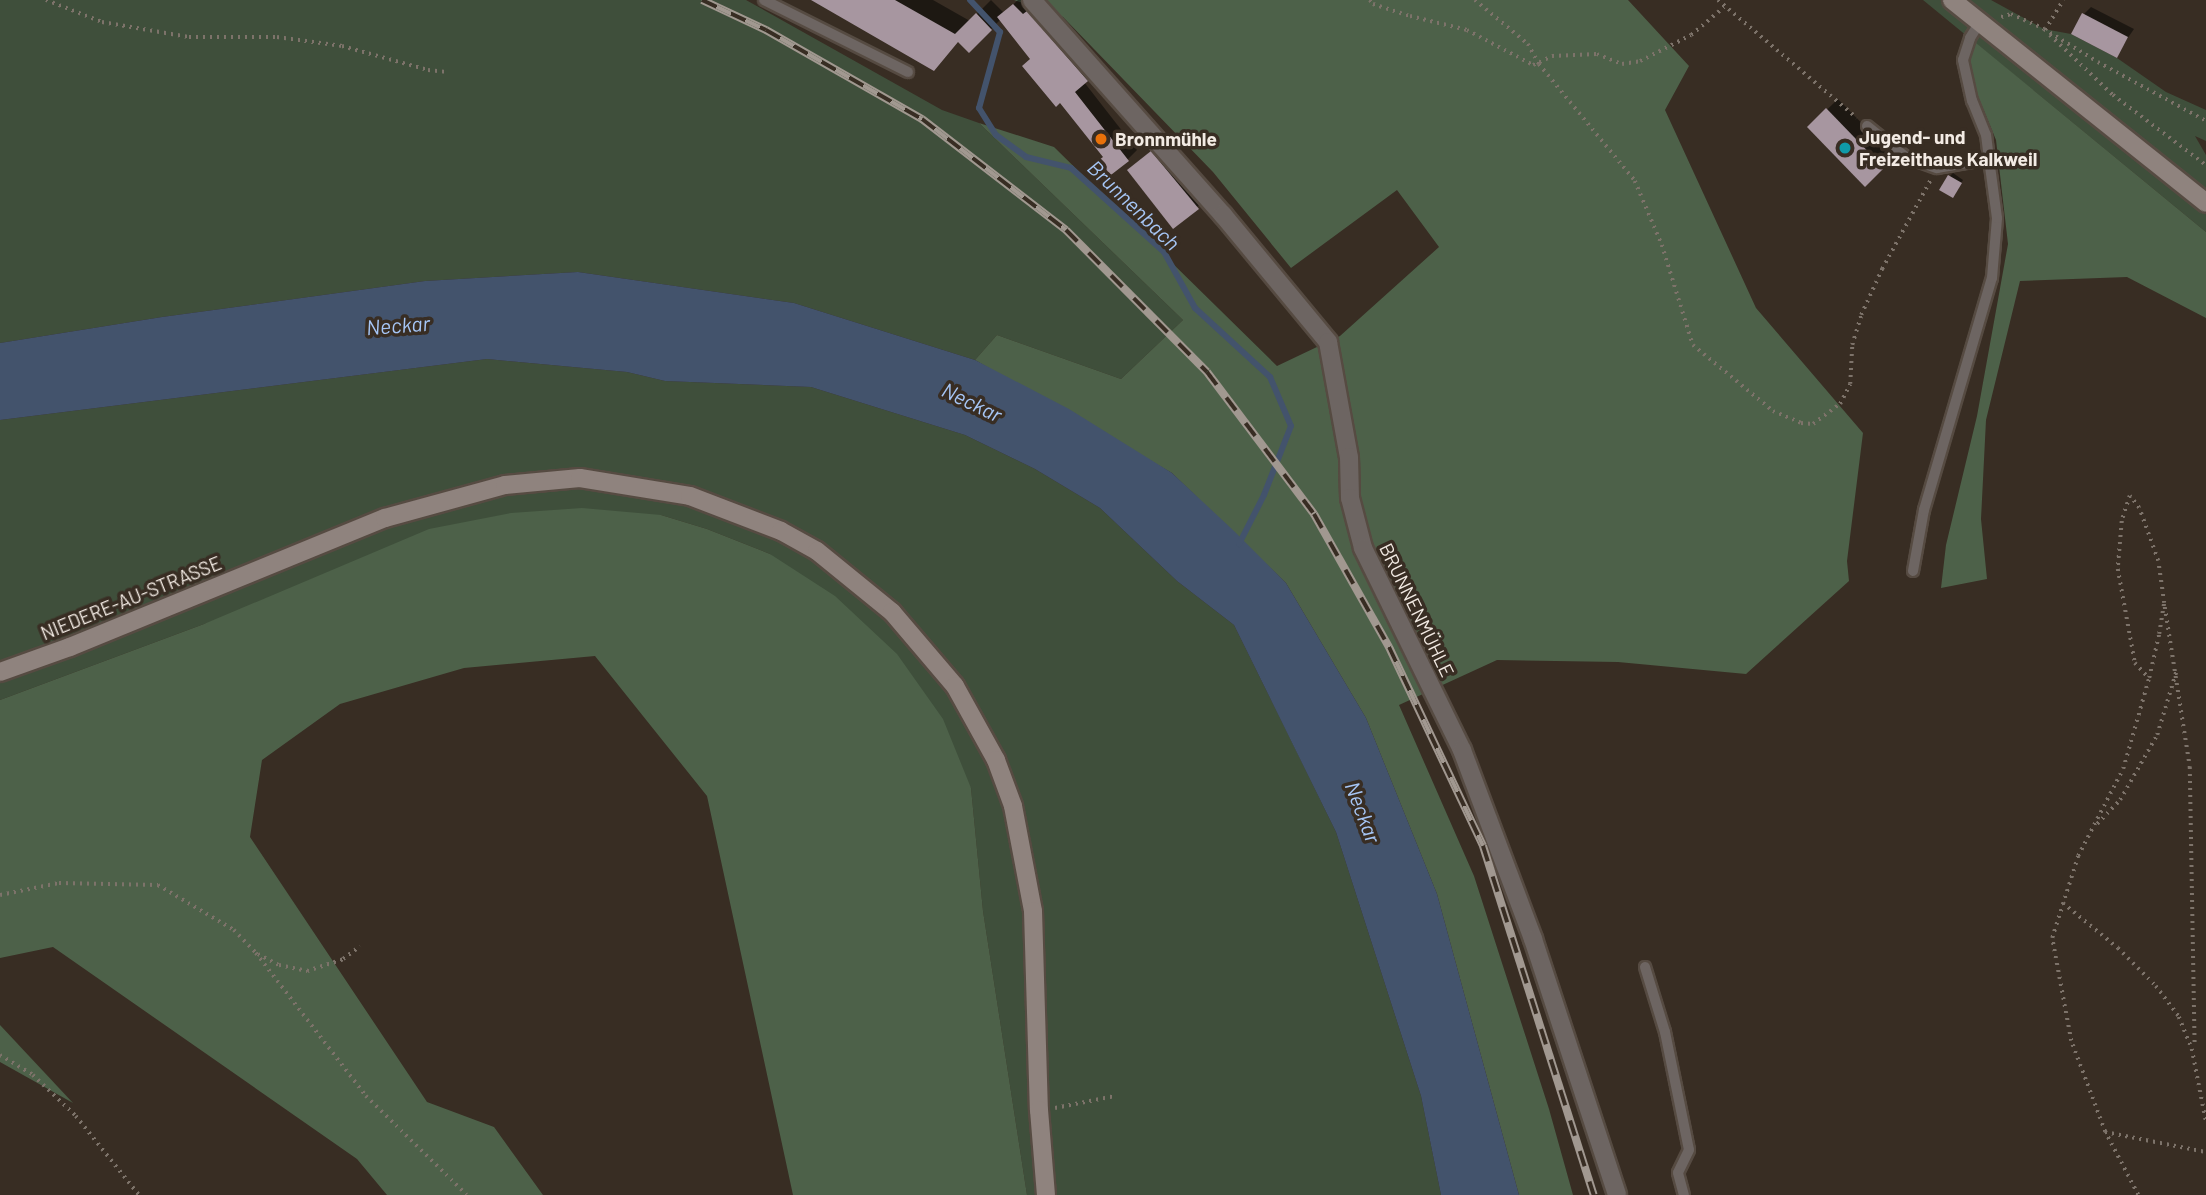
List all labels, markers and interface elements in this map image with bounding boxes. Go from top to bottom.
place label: Jugend- und Freizeithaus Kalkweil [1859,126,2037,170]
place label: Bronnmühle [1115,128,1217,150]
marker: Bronnmühle [1093,131,1109,147]
marker: Jugend- und Freizeithaus Kalkweil [1837,140,1853,156]
water label: Brunnenbach [1083,155,1185,255]
water label: Neckar [365,310,431,340]
water label: Neckar [938,377,1006,427]
street label: BRUNNENMÜHLE [1375,539,1459,681]
street label: NIEDERE-AU-STRASSE [37,551,225,645]
water label: Neckar [1340,778,1386,846]

